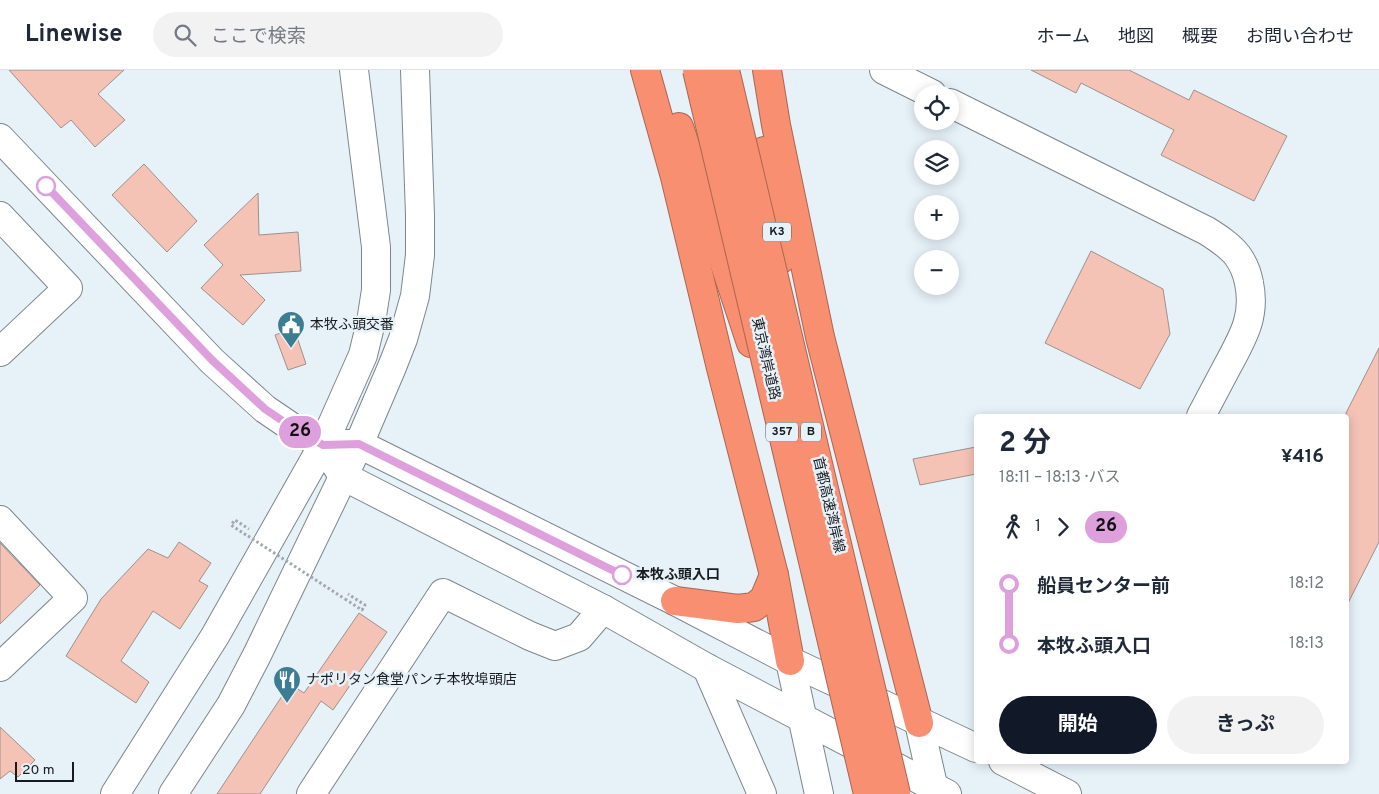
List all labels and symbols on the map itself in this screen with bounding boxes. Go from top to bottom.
unlabelled marker [36,176,56,196]
road number: K3 [763,222,791,242]
public building icon: 本牧ふ頭交番 [276,310,306,349]
place label: 本牧ふ頭交番 [310,316,394,334]
street label: 東京湾岸道路 [747,316,783,402]
line badge: 26 [278,416,322,448]
road number: 357 [766,422,798,442]
road number: B [801,422,821,442]
street label: 首都高速湾岸線 [809,455,847,555]
marker: 本牧ふ頭入口 [612,565,632,585]
place label: 本牧ふ頭入口 [636,566,720,584]
restaurant icon: ナポリタン食堂パンチ本牧埠頭店 [272,665,302,704]
place label: ナポリタン食堂パンチ本牧埠頭店 [306,671,517,689]
scale bar [15,759,74,782]

